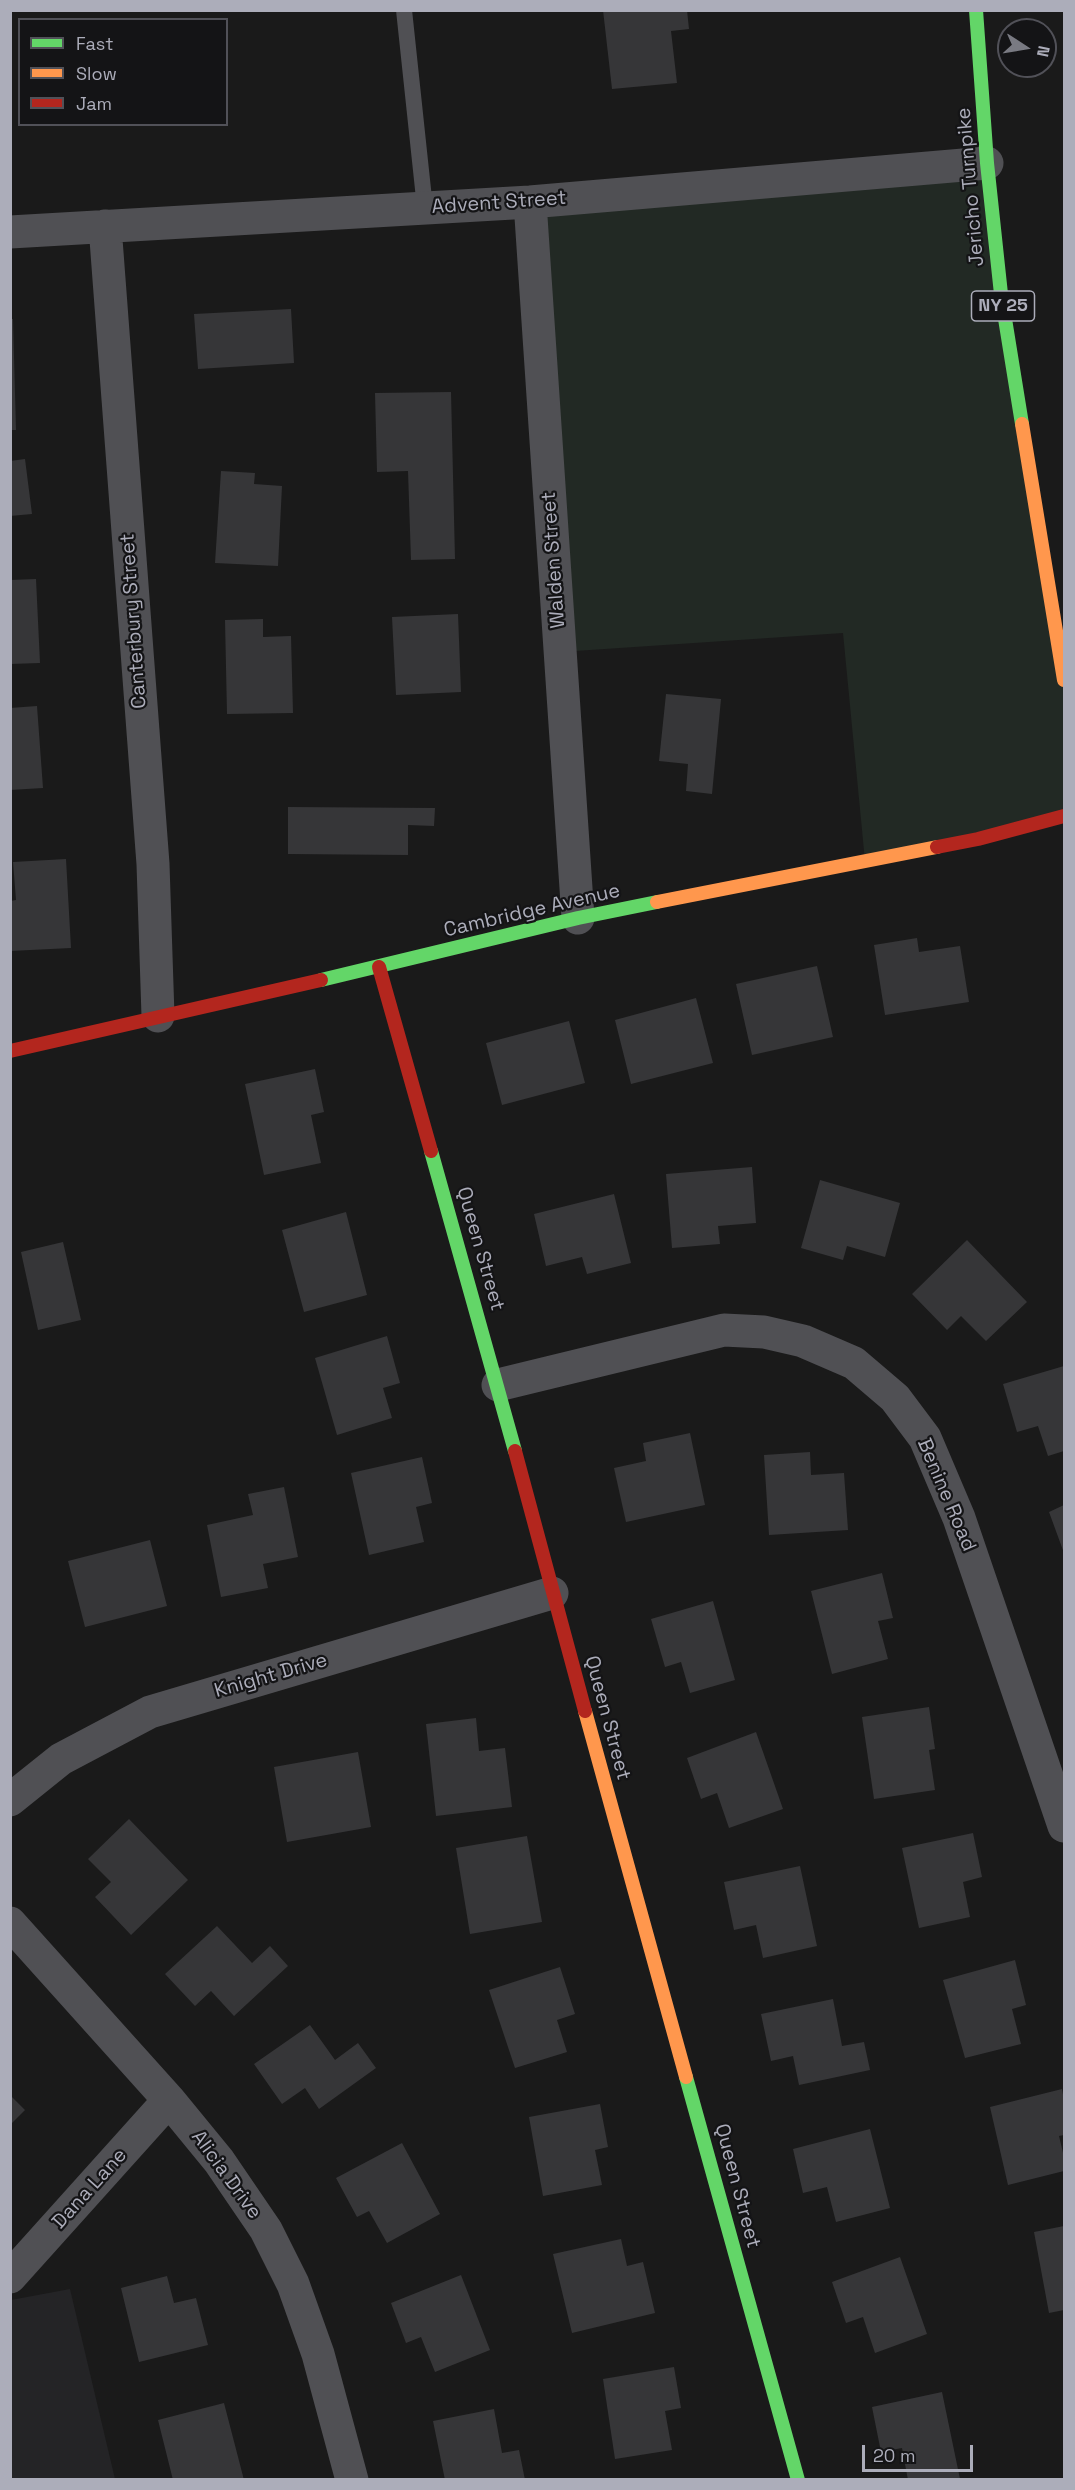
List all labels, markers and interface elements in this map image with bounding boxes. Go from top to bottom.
legend [18,18,228,126]
north arrow [997,18,1057,78]
text: Fast [76,32,113,55]
text: N [1032,44,1055,59]
text: Slow [76,62,117,85]
text: Jam [76,92,112,115]
street label: Jericho Turnpike [952,107,990,267]
street label: Advent Street [431,186,567,220]
road number: NY 25 [972,291,1034,321]
street label: Walden Street [537,491,571,629]
street label: Canterbury Street [116,533,152,709]
street label: Cambridge Avenue [442,879,622,943]
street label: Queen Street [451,1184,509,1314]
street label: Benine Road [911,1435,981,1555]
street label: Knight Drive [212,1648,330,1704]
street label: Queen Street [579,1653,635,1783]
street label: Queen Street [709,2121,765,2251]
street label: Alicia Drive [186,2126,266,2224]
street label: Dana Lane [48,2144,132,2234]
scale bar [865,2433,976,2471]
text: 20 m [873,2444,916,2467]

